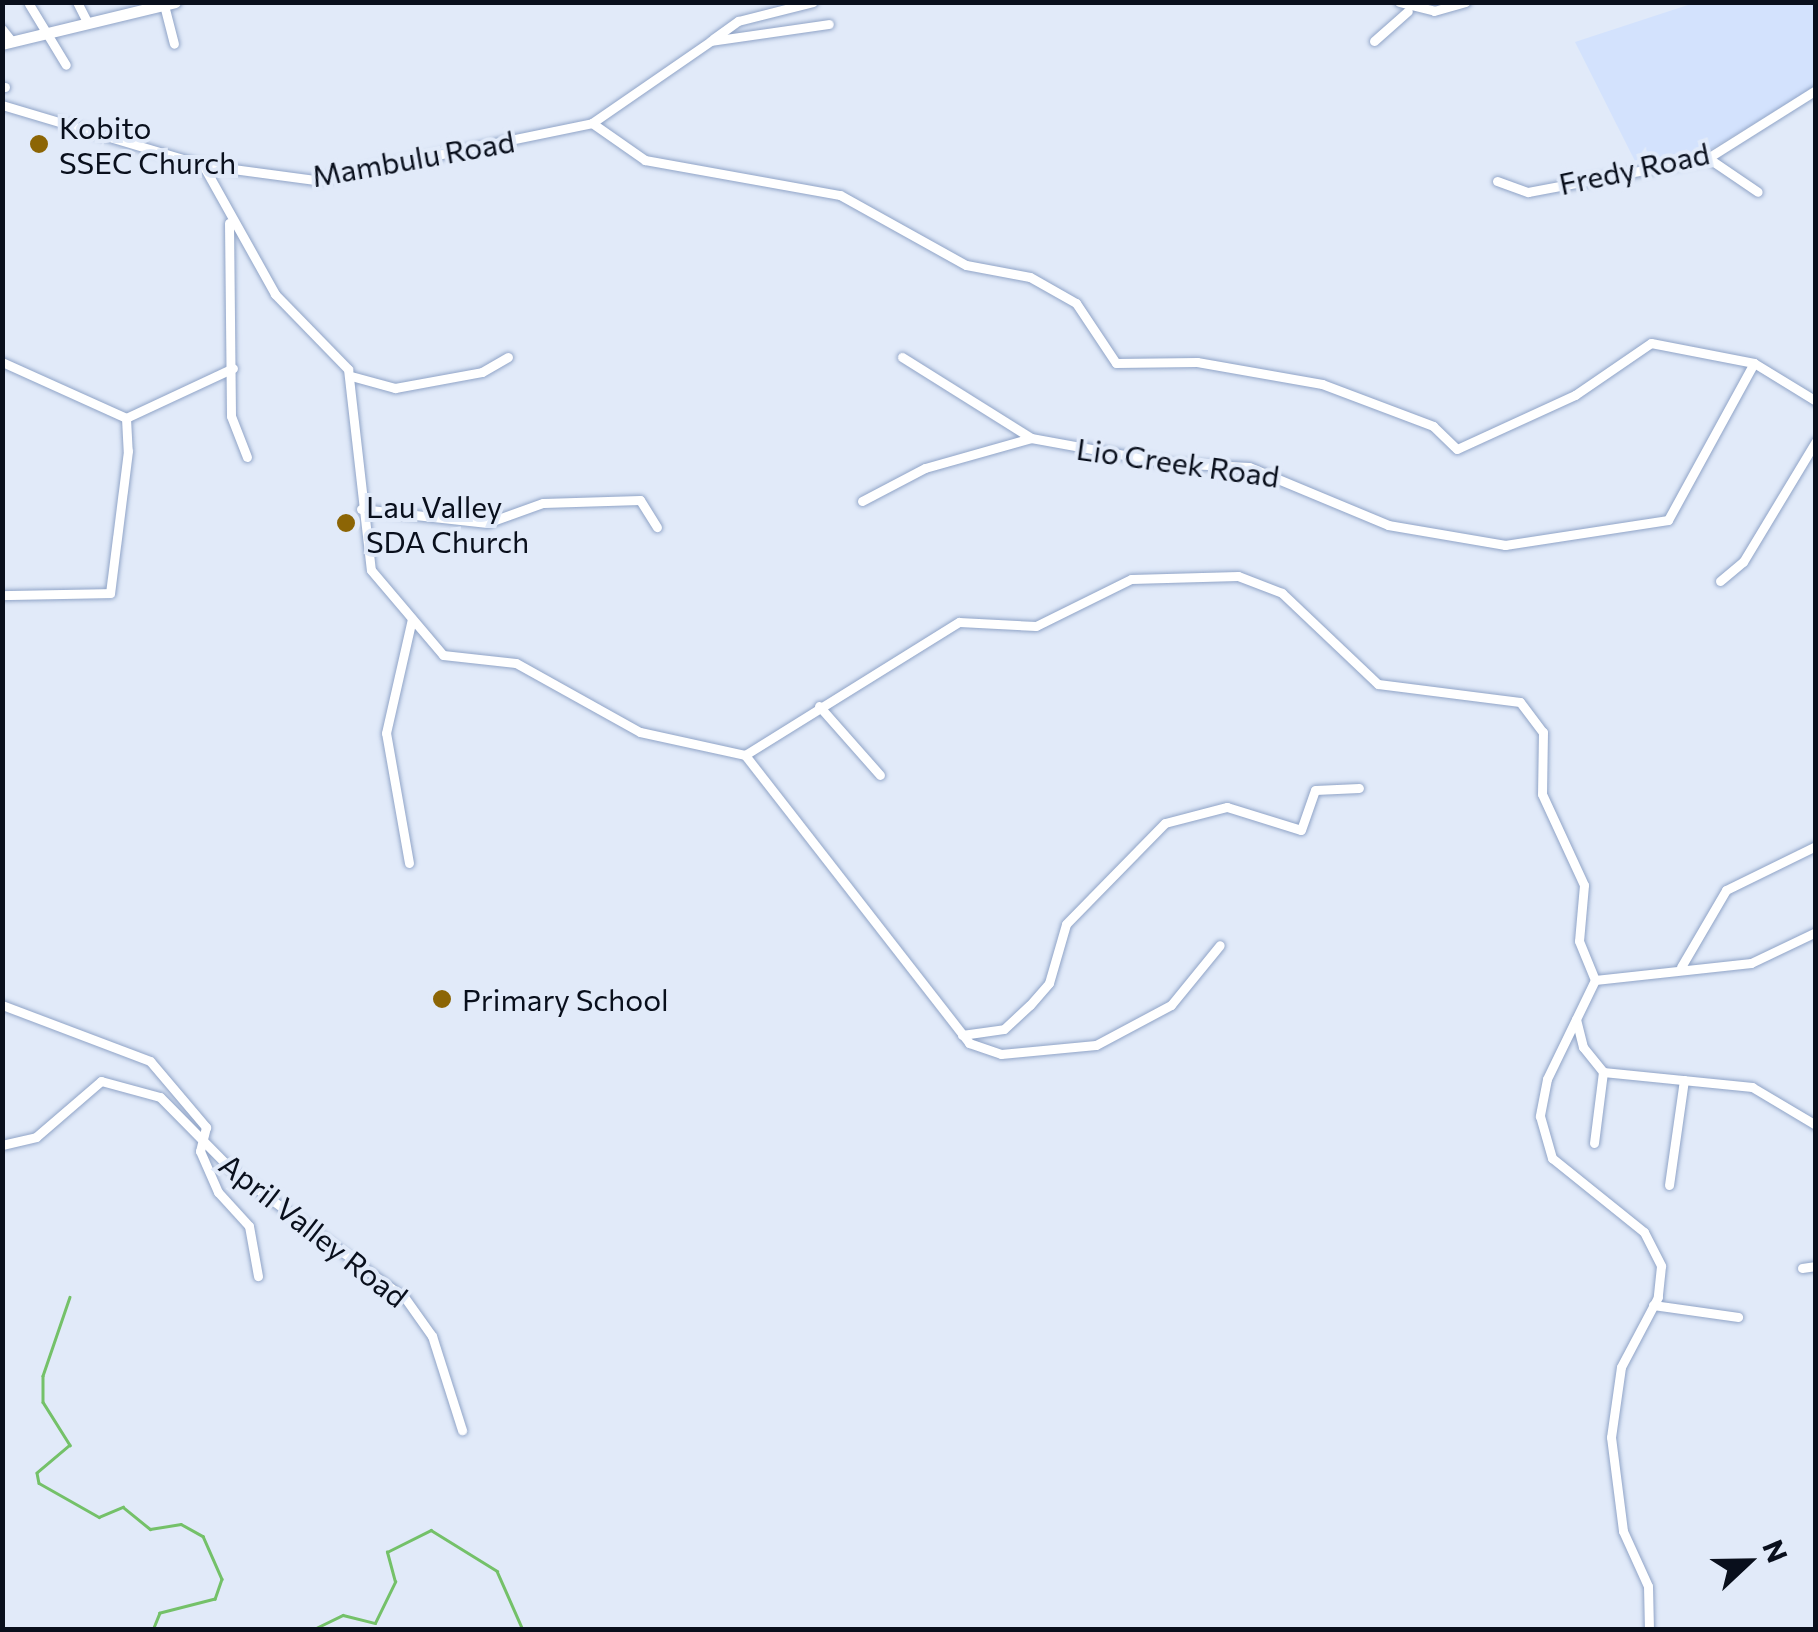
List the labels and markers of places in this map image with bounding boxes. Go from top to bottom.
place label: Kobito SSEC Church [59,109,236,180]
marker: Kobito SSEC Church [28,133,50,155]
place label: Lau Valley SDA Church [366,488,529,558]
marker: Lau Valley SDA Church [335,512,357,534]
place label: Primary School [462,981,669,1017]
marker: Primary School [431,988,453,1010]

